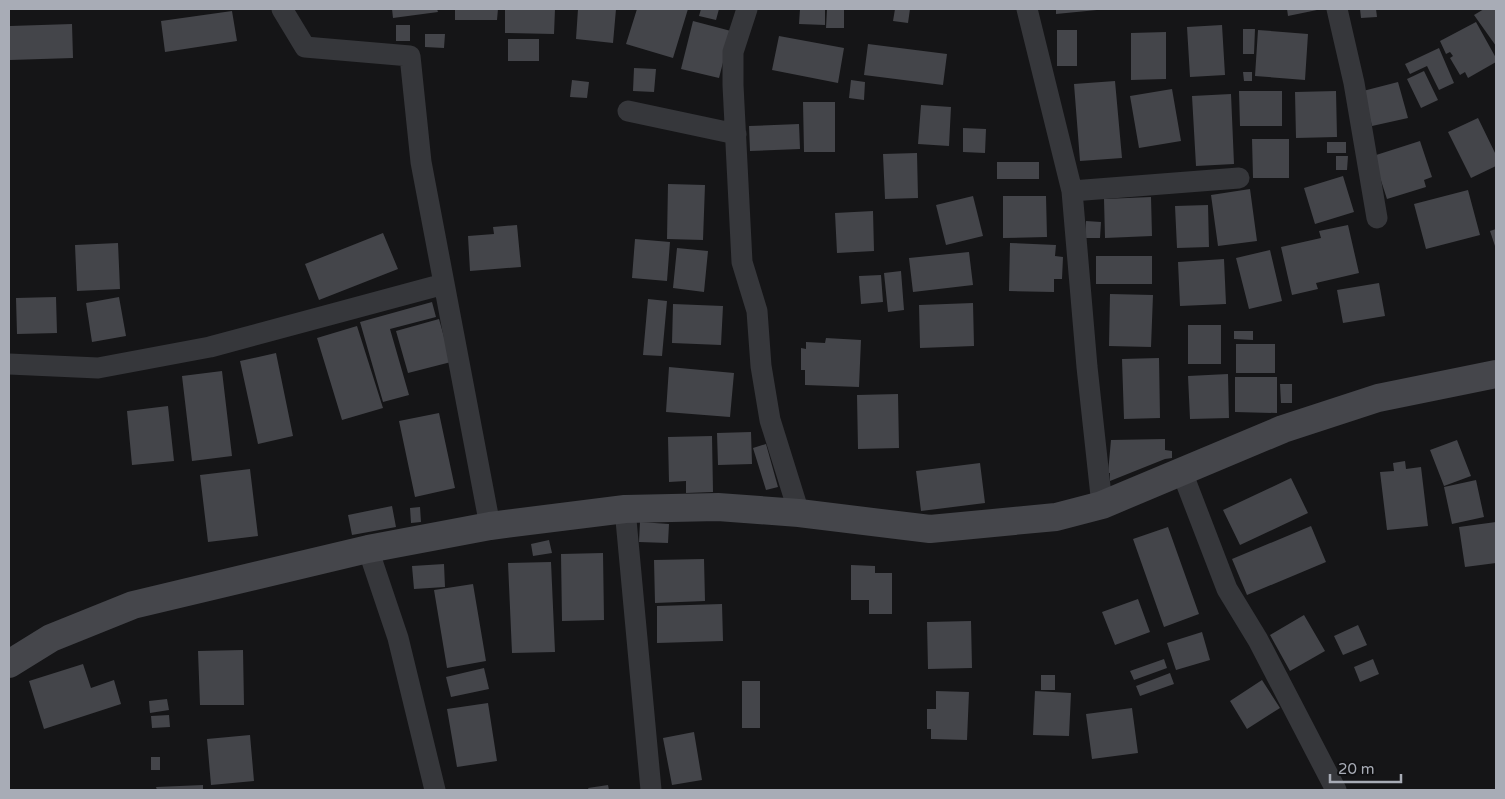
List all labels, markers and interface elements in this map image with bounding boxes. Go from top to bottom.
scale bar [1330,752,1401,784]
text: 20 m [1338,760,1375,778]

